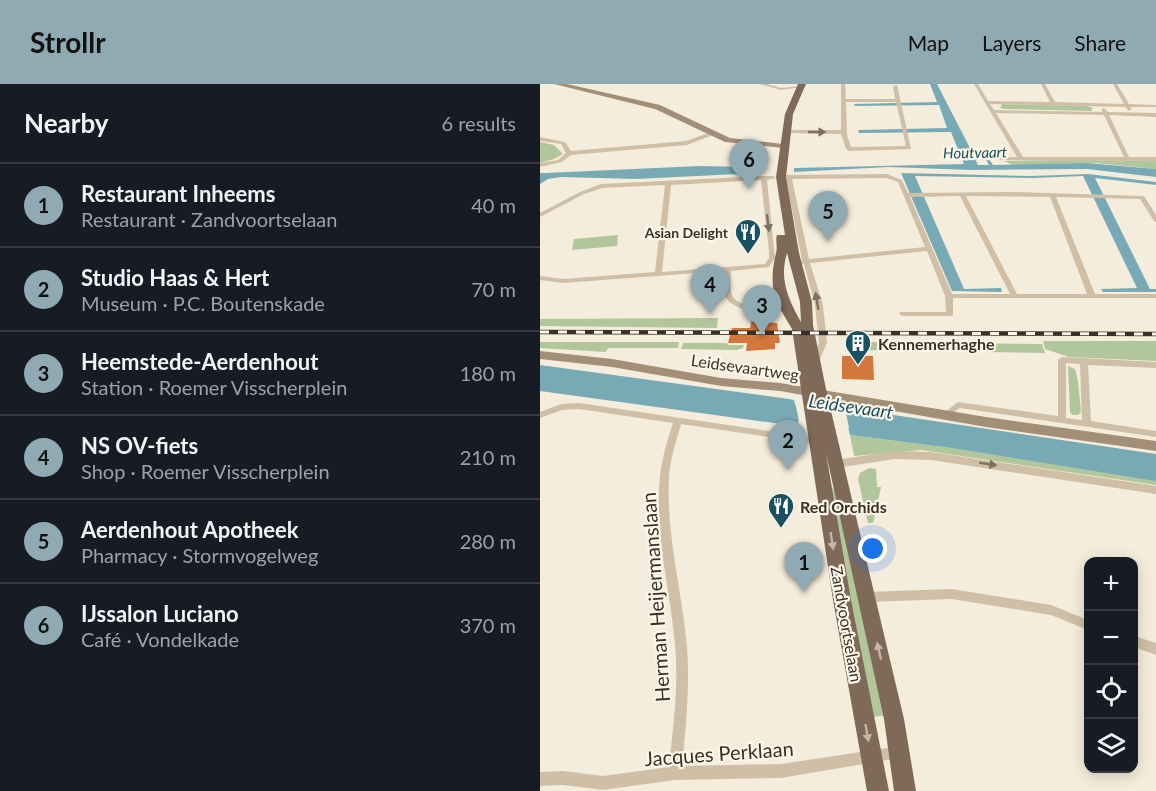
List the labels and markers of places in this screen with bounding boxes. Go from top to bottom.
pin: 6 [730,140,768,189]
pin: 5 [808,192,848,241]
restaurant icon: Asian Delight [733,217,763,255]
place label: Asian Delight [644,224,729,241]
pin: 4 [690,264,730,314]
pin: 3 [742,286,782,335]
building icon: Kennemerhaghe [843,328,873,366]
place label: Kennemerhaghe [878,334,995,353]
pin: 2 [768,420,808,470]
restaurant icon: Red Orchids [766,491,796,529]
place label: Red Orchids [800,497,887,516]
pin: 1 [784,542,824,592]

